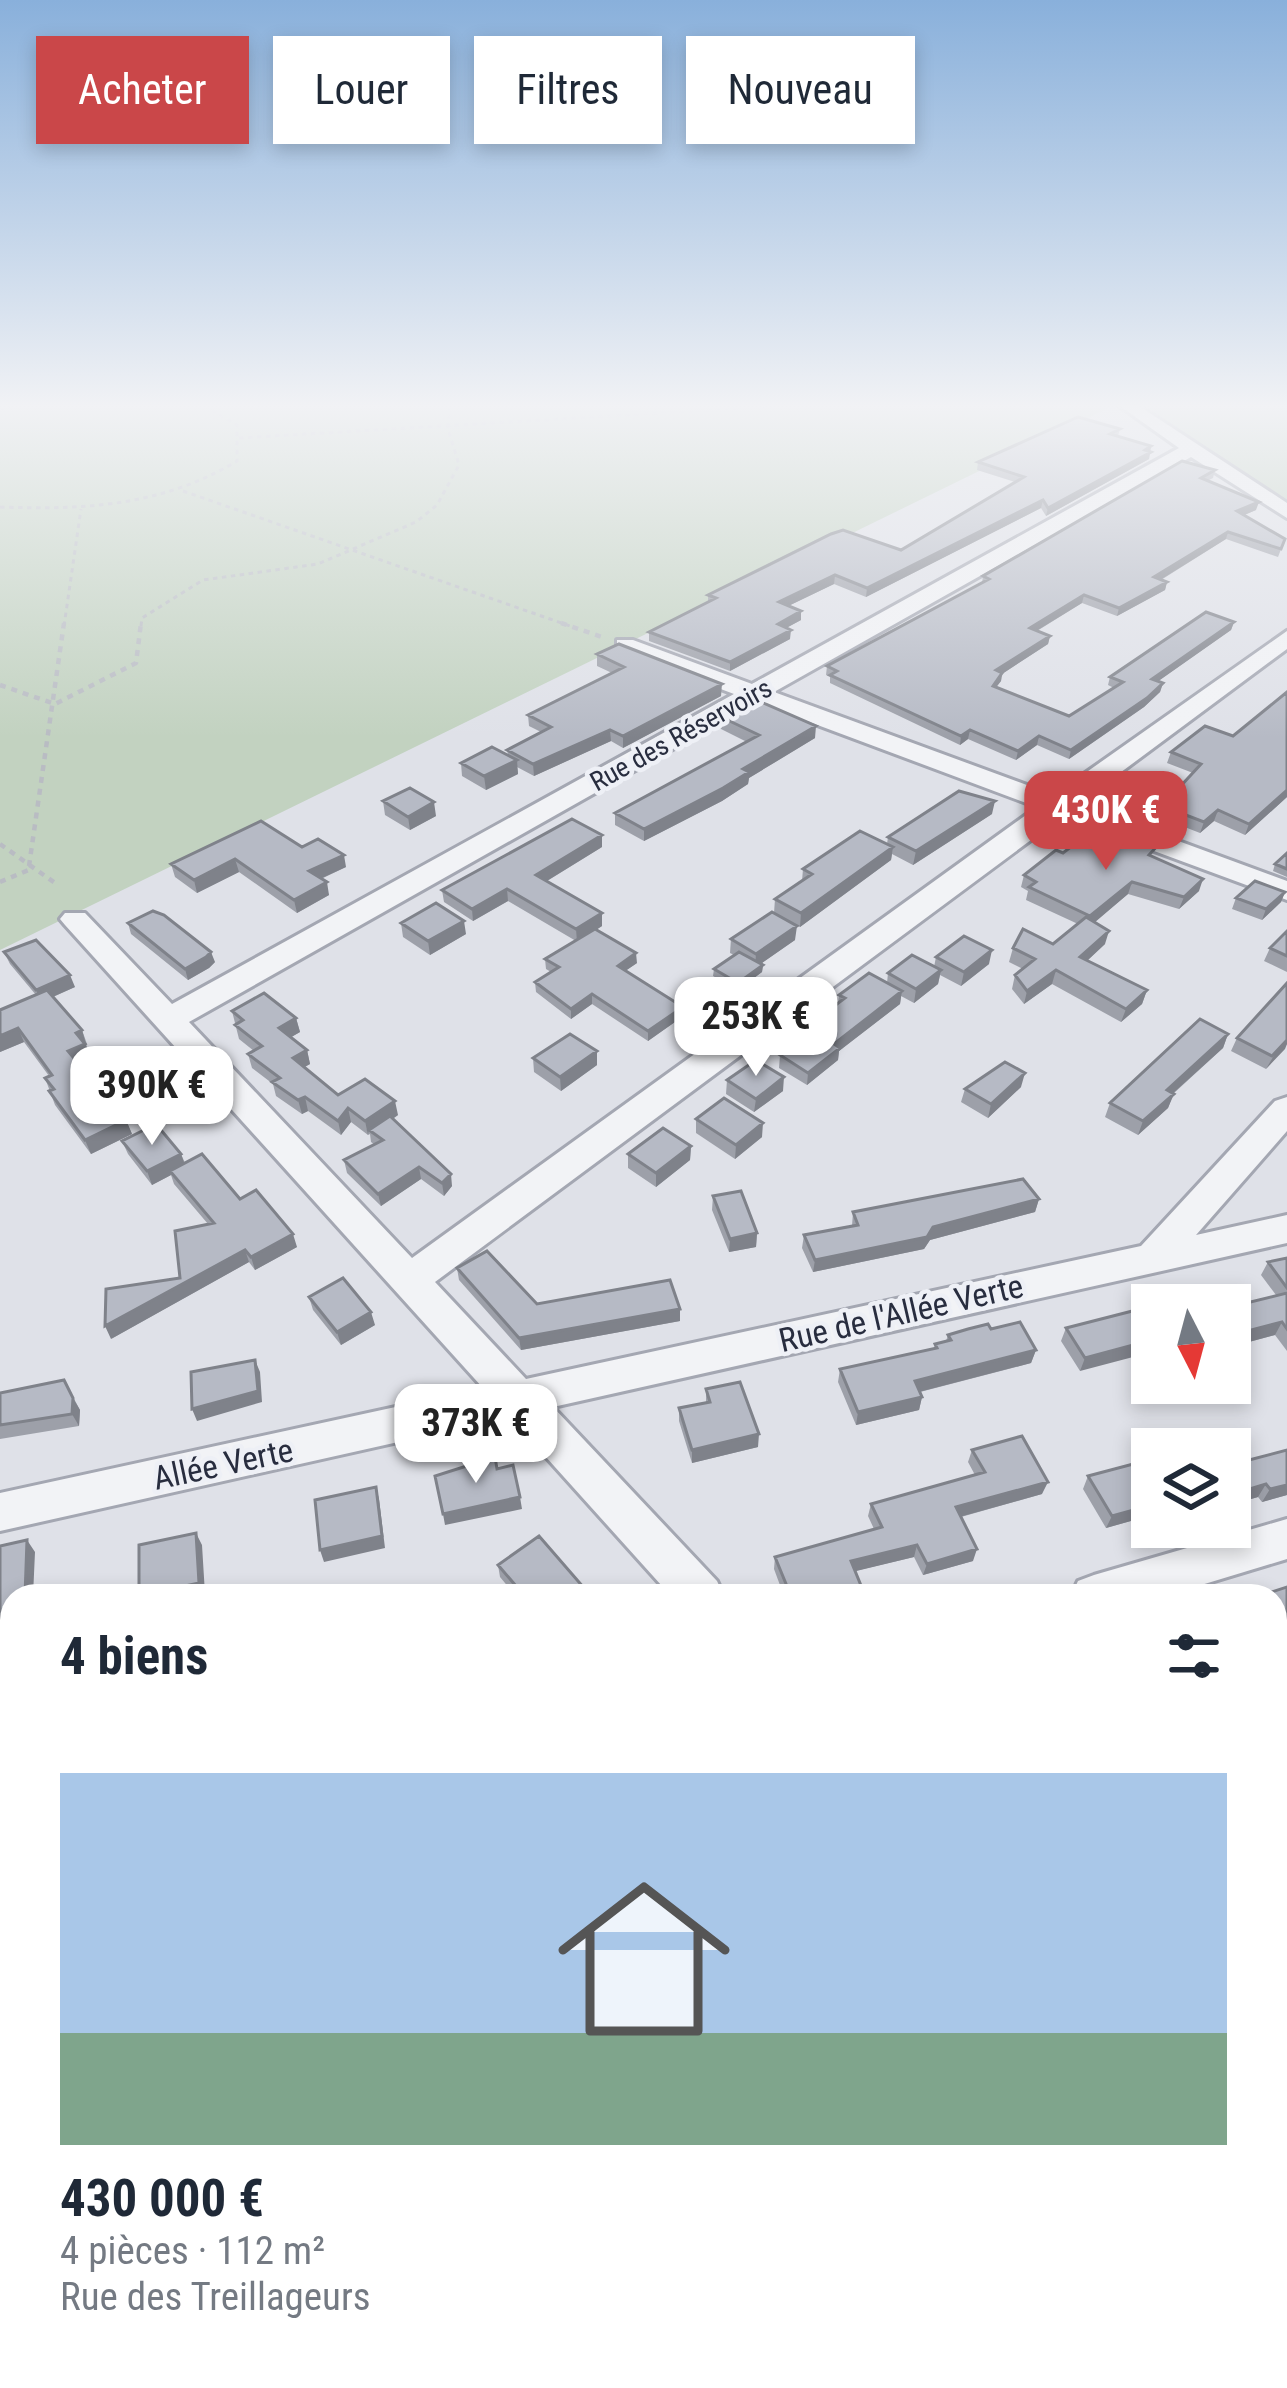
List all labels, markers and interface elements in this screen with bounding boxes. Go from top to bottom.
chip: Acheter [36,36,249,144]
chip: Louer [273,36,450,144]
chip: Filtres [474,36,662,144]
chip: Nouveau [686,36,915,144]
street label: Rue des Réservoirs [585,672,777,798]
pin: 430K € [1008,771,1204,873]
text: 430K € [1051,787,1161,833]
pin: 253K € [658,977,854,1079]
text: 253K € [701,993,811,1039]
pin: 390K € [54,1046,250,1148]
text: 390K € [97,1062,207,1108]
street label: Rue de l'Allée Verte [775,1266,1027,1360]
north arrow [1131,1284,1251,1404]
map controls [1131,1284,1251,1548]
pin: 373K € [378,1384,574,1486]
text: 373K € [421,1400,531,1446]
button: layers [1131,1428,1251,1548]
street label: Allée Verte [149,1430,297,1498]
icon: filters [1161,1623,1227,1689]
text: 4 biens [60,1627,208,1686]
icon: home [536,1851,752,2067]
text: 430 000 € [60,2169,264,2228]
text: 4 pièces · 112 m² [60,2228,325,2274]
text: Rue des Treillageurs [60,2274,371,2320]

